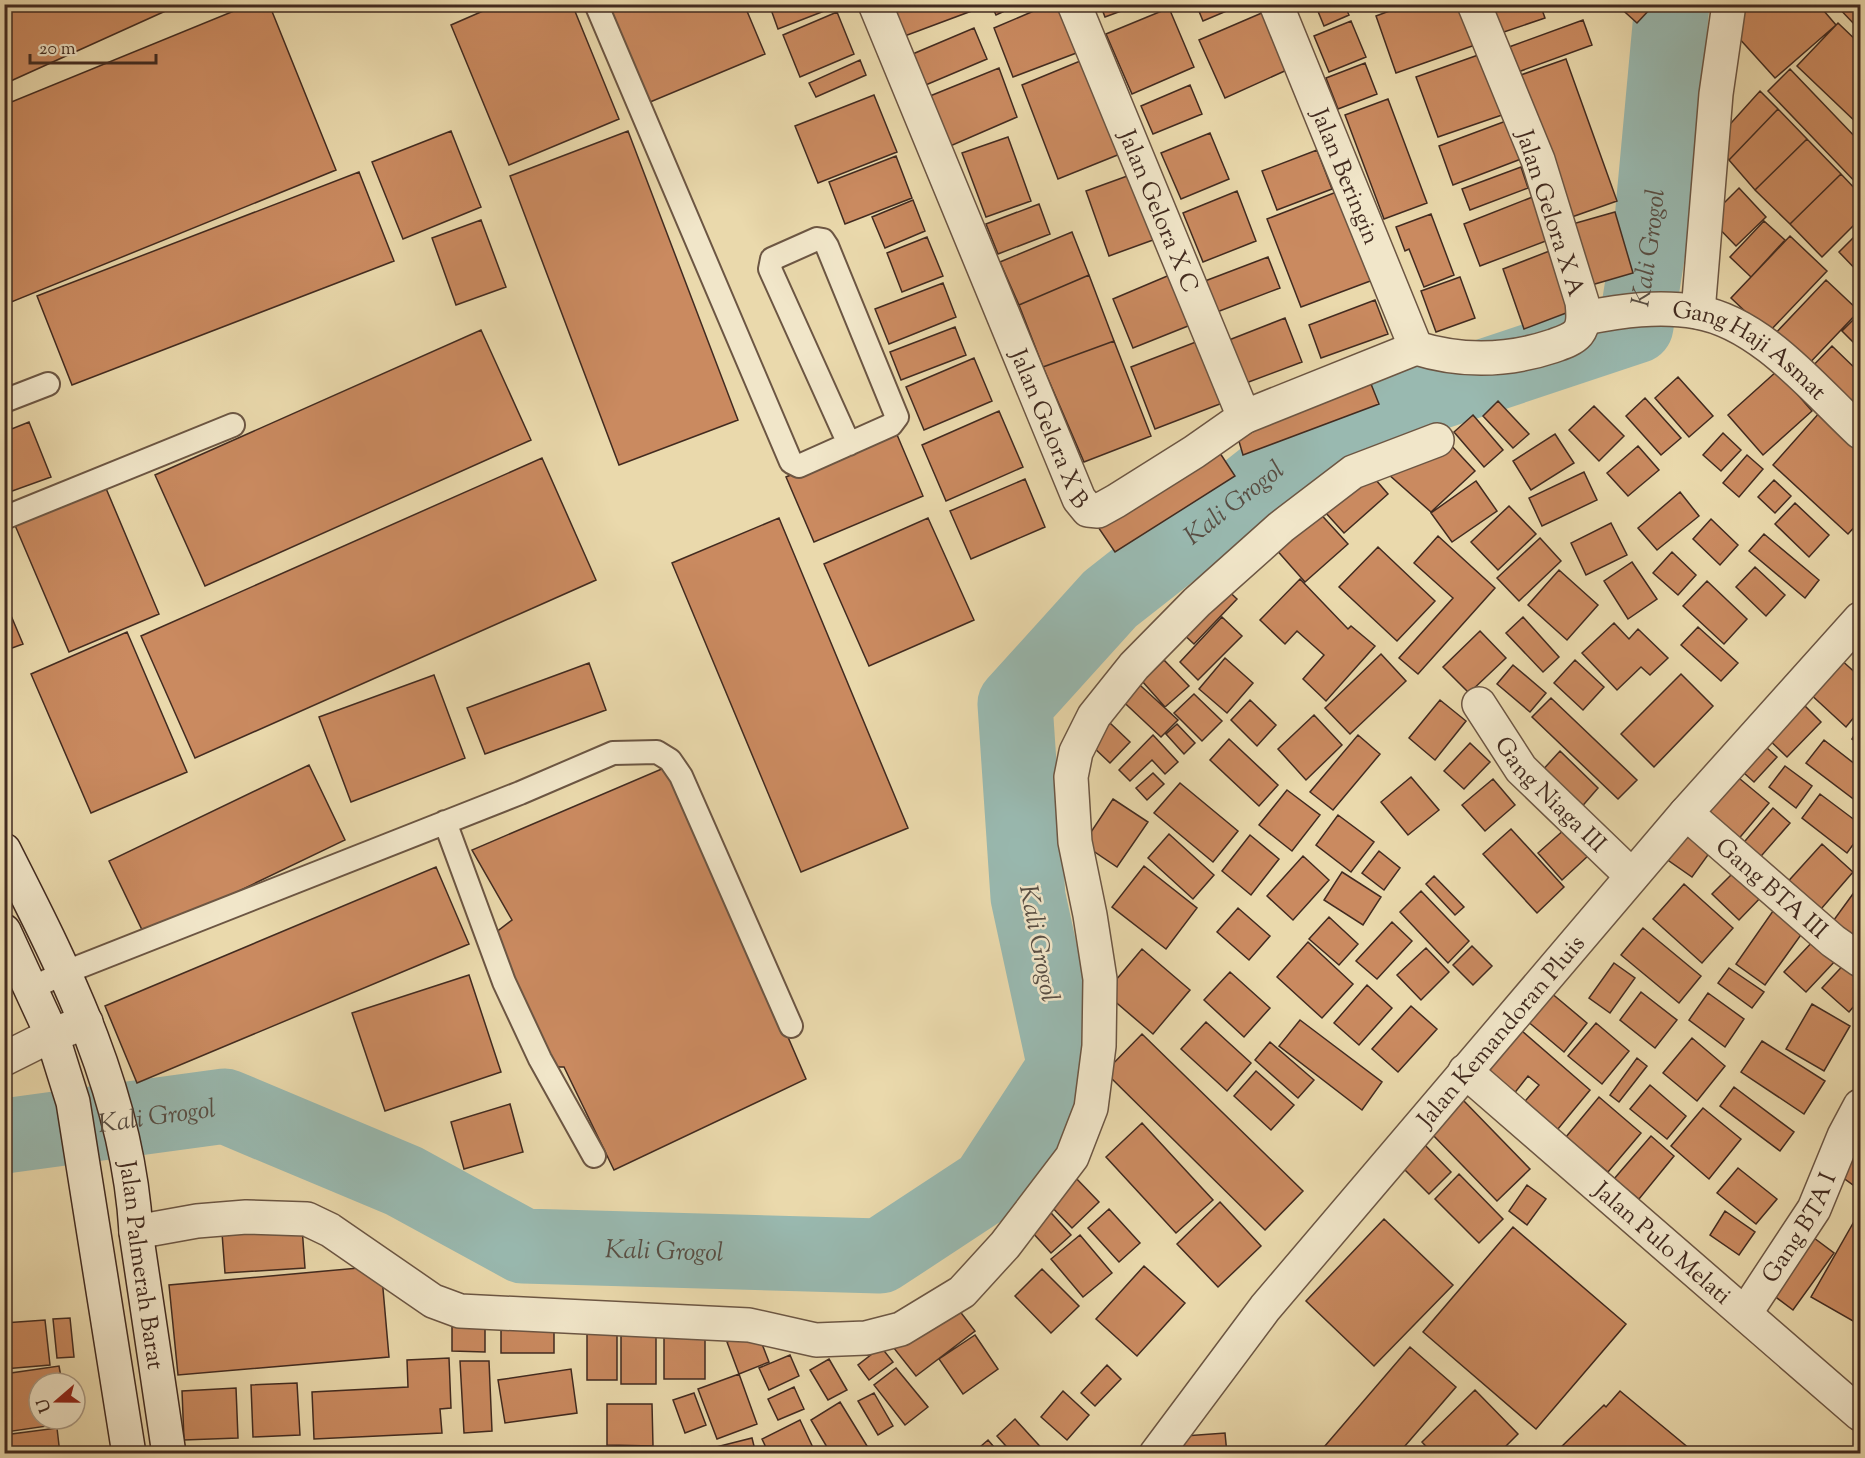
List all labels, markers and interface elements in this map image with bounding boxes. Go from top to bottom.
scale bar [30,27,156,65]
text: 20 m [39,37,76,63]
street label: Jalan Beringin [1301,102,1387,250]
street label: Jalan Gelora X C [1108,123,1206,298]
street label: Jalan Gelora X A [1506,124,1592,302]
water label: Kali Grogol [1623,187,1676,310]
street label: Gang Haji Asmat [1671,294,1833,409]
street label: Jalan Gelora X B [999,343,1096,517]
water label: Kali Grogol [1177,453,1293,555]
street label: Gang Niaga III [1485,730,1613,862]
street label: Gang BTA III [1707,831,1834,948]
water label: Kali Grogol [1008,882,1067,1005]
street label: Jalan Kemandoran Pluis [1409,928,1594,1137]
water label: Kali Grogol [96,1091,218,1144]
street label: Jalan Palmerah Barat [108,1157,171,1372]
street label: Gang BTA I [1755,1168,1846,1291]
street label: Jalan Pulo Melati [1584,1174,1738,1314]
water label: Kali Grogol [604,1232,724,1273]
north arrow [27,1371,87,1431]
text: U [32,1394,58,1415]

